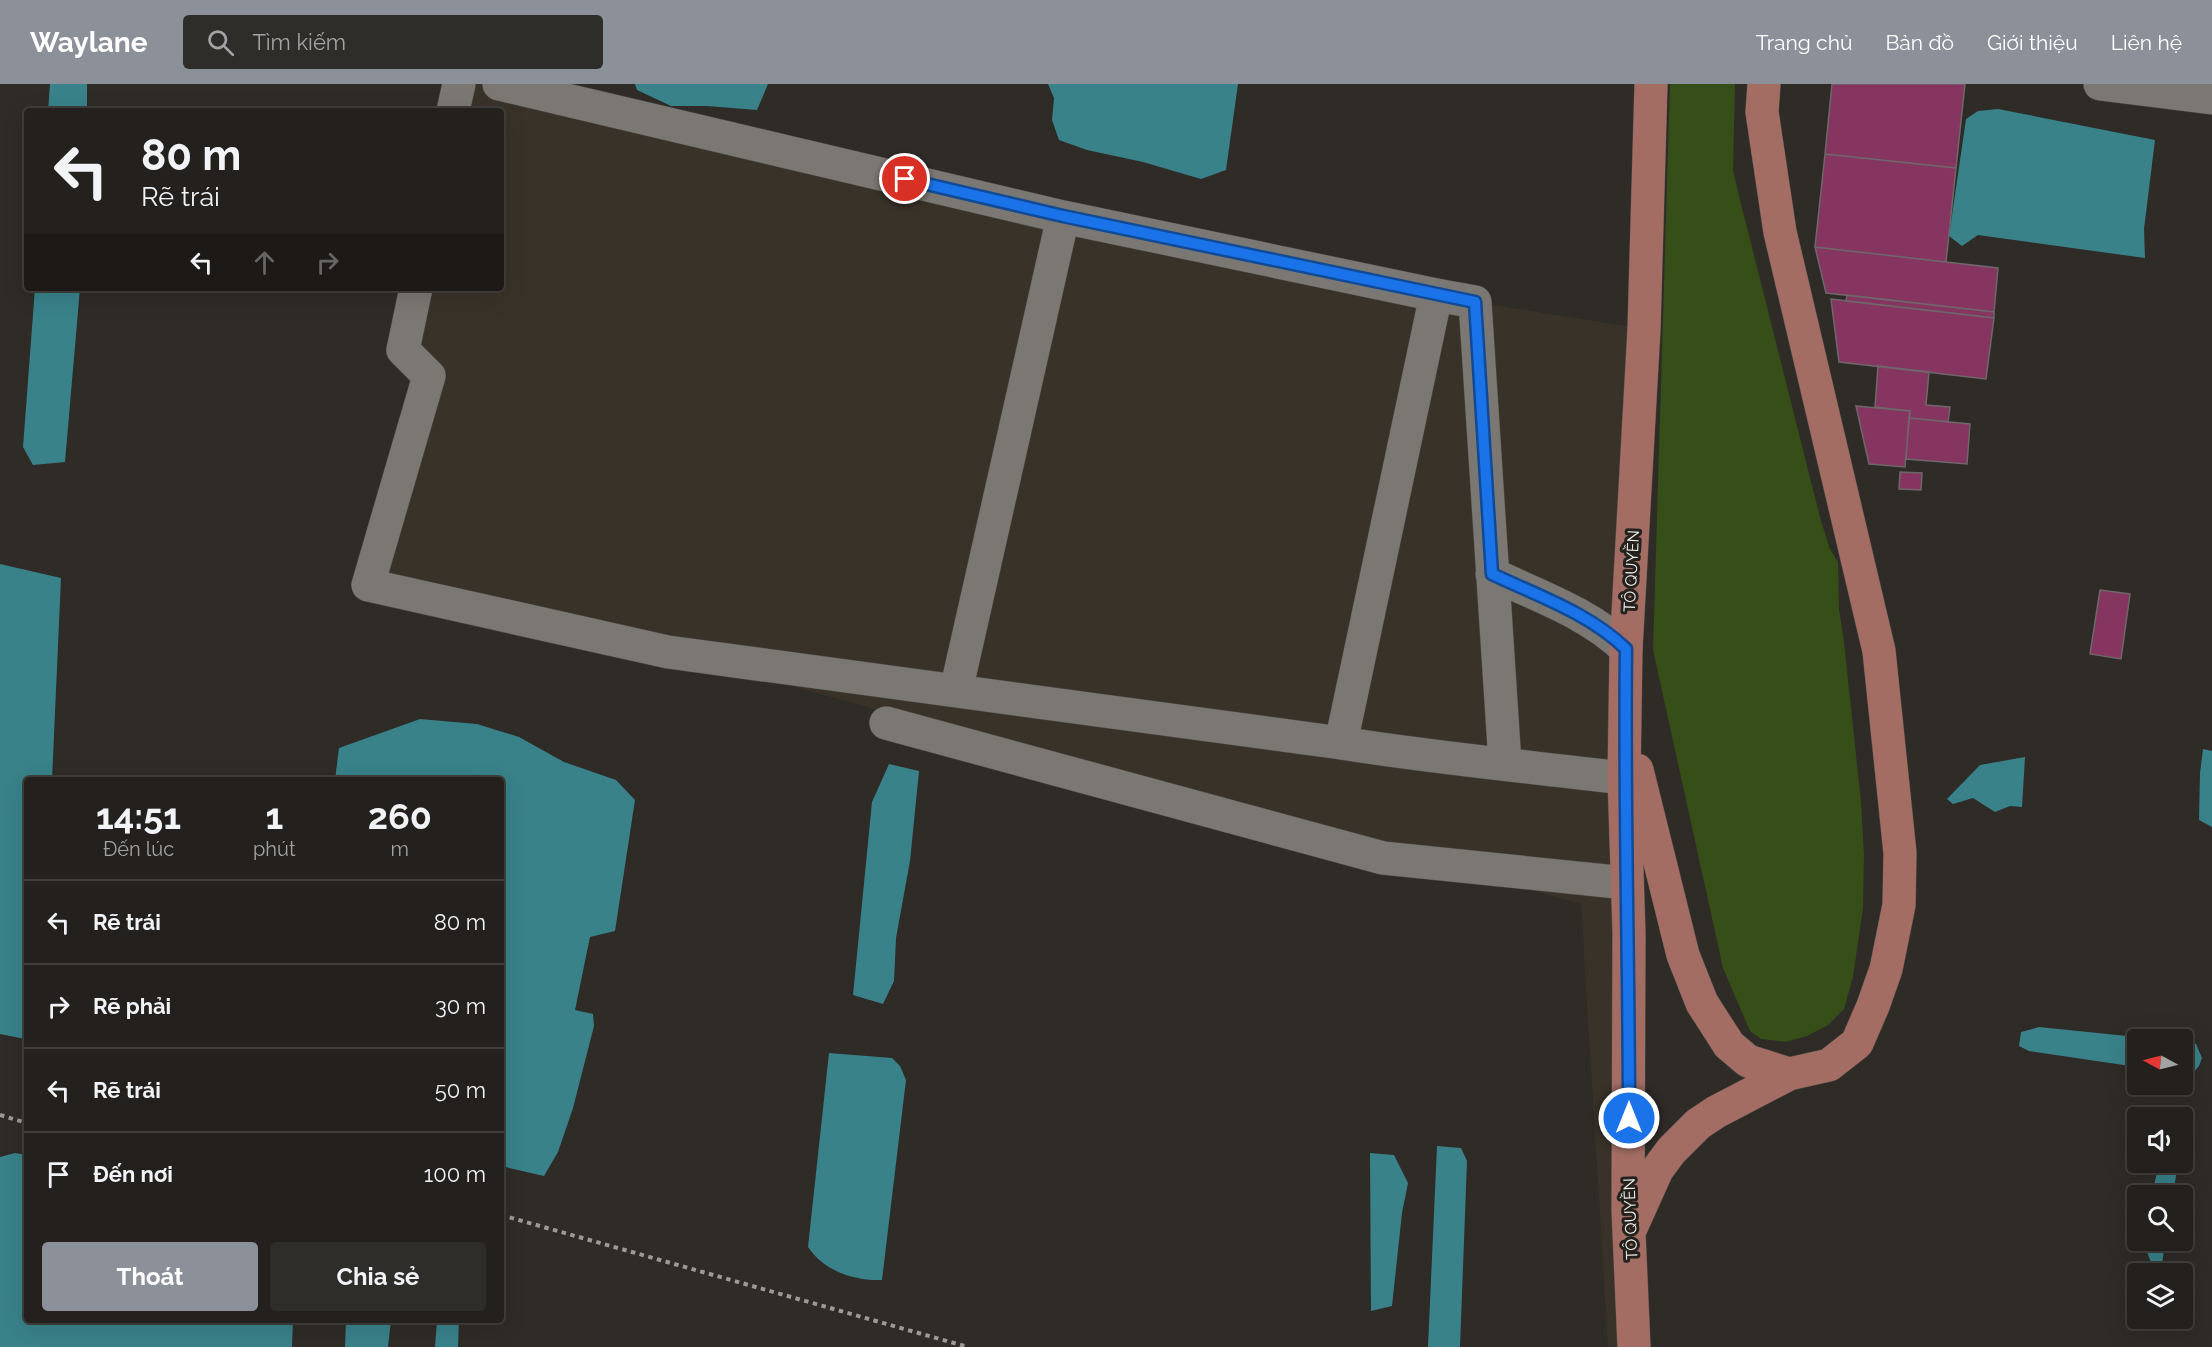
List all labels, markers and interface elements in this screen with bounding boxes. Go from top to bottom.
search box [183,15,603,69]
text: Waylane [30,26,147,59]
icon: search [204,26,237,59]
text: Tìm kiếm [252,29,346,55]
text: Trang chủ [1756,30,1852,55]
text: Bản đồ [1885,30,1954,55]
text: Giới thiệu [1987,30,2078,55]
text: Liên hệ [2111,30,2182,55]
text: 80 m [141,131,241,180]
icon: left [42,132,120,210]
pin [879,153,930,204]
icon: arrive [888,162,921,195]
text: Rẽ trái [141,181,220,212]
icon: left [185,246,218,279]
icon: ahead [248,246,281,279]
icon: right [311,246,344,279]
street label: TÔ QUYỀN [1618,529,1643,612]
text: 14:51 [96,795,181,837]
text: 1 [265,795,283,837]
text: 260 [368,795,432,837]
text: Đến lúc [103,837,174,861]
text: phút [253,837,296,861]
text: m [391,837,409,861]
icon: left [42,906,75,939]
text: Rẽ trái [93,909,161,935]
text: 80 m [434,909,486,935]
icon: right [42,990,75,1023]
text: Rẽ phải [93,993,171,1019]
text: 30 m [435,993,486,1019]
north arrow [2127,1029,2193,1095]
map controls [2127,1029,2193,1329]
icon: left [42,1074,75,1107]
text: Rẽ trái [93,1077,161,1103]
text: 50 m [435,1077,486,1103]
position arrow [1597,1086,1661,1150]
button: sound [2127,1107,2193,1173]
icon: arrive [42,1158,75,1191]
text: Đến nơi [93,1161,173,1187]
text: 100 m [424,1161,486,1187]
street label: TÔ QUYỀN [1618,1178,1641,1260]
button: search [2127,1185,2193,1251]
button: Thoát [42,1242,258,1311]
button: Chia sẻ [270,1242,486,1311]
button: layers [2127,1263,2193,1329]

